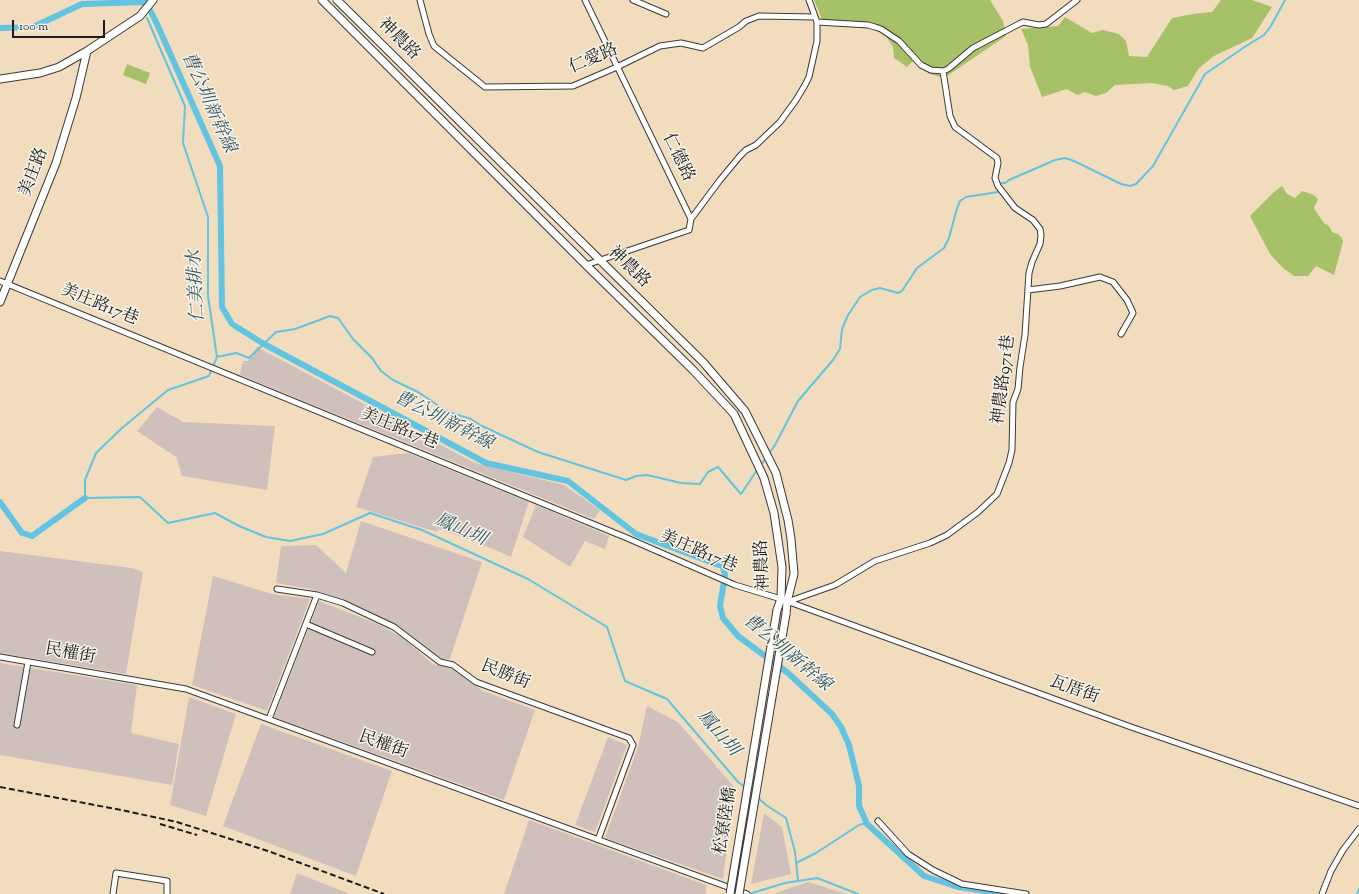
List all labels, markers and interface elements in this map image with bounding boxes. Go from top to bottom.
scale bar [14,12,107,38]
street label: 神農路 [373,15,423,65]
text: 100 m [19,18,48,36]
street label: 仁愛路 [567,41,621,79]
water label: 曹公圳新幹線 [175,49,239,157]
street label: 仁德路 [657,131,697,185]
street label: 美庄路 [16,146,54,200]
street label: 神農路 [603,243,653,293]
water label: 仁美排水 [185,249,211,323]
street label: 美庄路17巷 [57,281,141,331]
street label: 神農路971巷 [989,334,1021,426]
water label: 曹公圳新幹線 [390,388,496,456]
street label: 美庄路17巷 [357,405,441,455]
water label: 鳳山圳 [431,510,489,552]
street label: 美庄路17巷 [656,528,740,578]
street label: 神農路 [752,539,776,591]
water label: 曹公圳新幹線 [738,611,834,697]
street label: 民權街 [43,641,97,669]
street label: 民勝街 [478,657,532,695]
street label: 瓦厝街 [1047,673,1101,709]
water label: 鳳山圳 [691,707,743,761]
street label: 民權街 [356,728,410,764]
street label: 松寮陸橋 [712,786,742,856]

